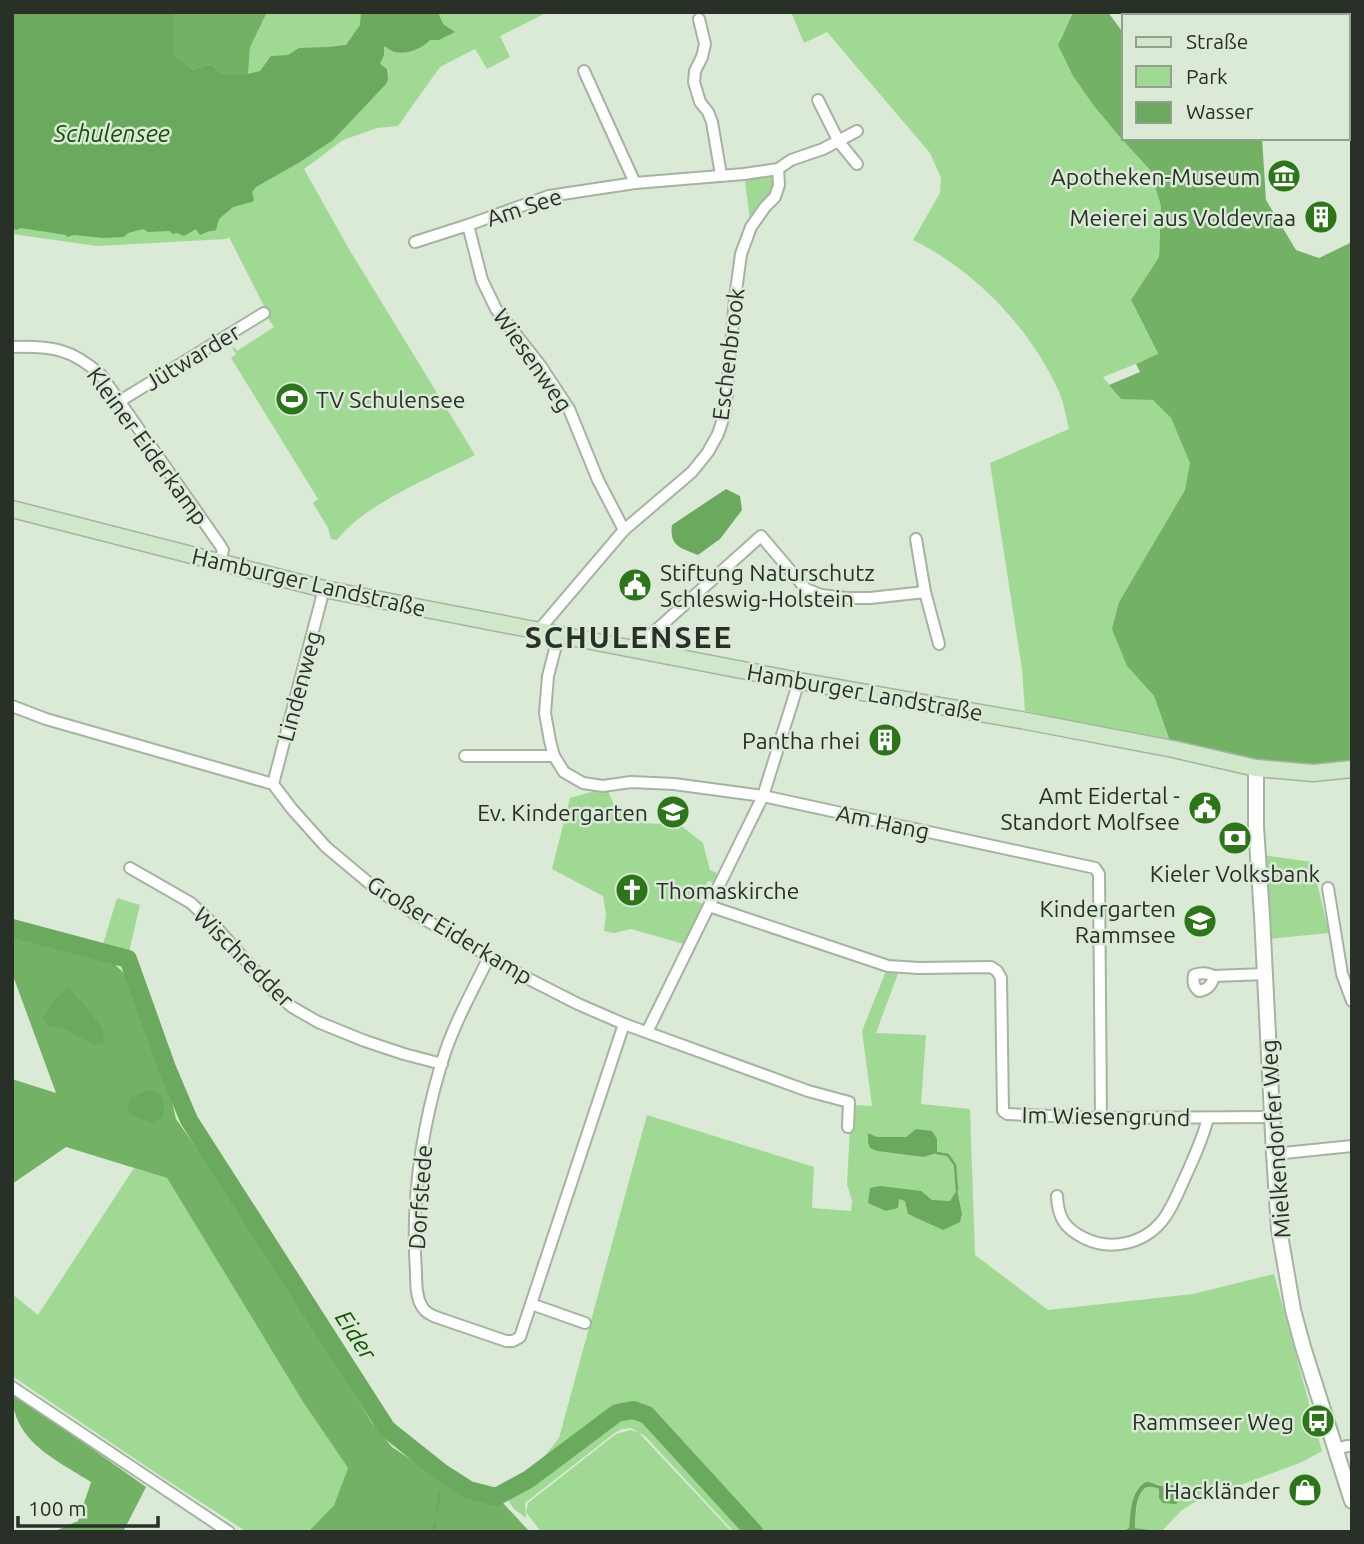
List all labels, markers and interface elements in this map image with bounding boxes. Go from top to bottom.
legend [1122,14,1350,140]
text: Straße [1186,29,1248,53]
text: Park [1186,64,1228,88]
text: Wasser [1186,99,1254,123]
water label: Schulensee [53,120,170,147]
museum icon: Apotheken-Museum [1265,157,1303,195]
place label: Apotheken-Museum [1051,164,1260,189]
street label: Am See [483,183,565,231]
building icon: Meierei aus Voldevraa [1302,198,1340,236]
place label: Meierei aus Voldevraa [1070,205,1296,230]
street label: Eschenbrook [707,286,749,422]
street label: Wiesenweg [488,304,578,416]
street label: Jütwarder [140,319,244,395]
street label: Kleiner Eiderkamp [83,363,213,529]
sports icon: TV Schulensee [273,380,311,418]
place label: TV Schulensee [316,387,466,412]
street label: Hamburger Landstraße [190,543,428,621]
place label: Stiftung Naturschutz Schleswig-Holstein [660,560,875,611]
public building icon: Stiftung Naturschutz Schleswig-Holstein [616,566,654,604]
district label: SCHULENSEE [525,620,733,654]
street label: Lindenweg [272,628,326,744]
street label: Hamburger Landstraße [745,659,985,725]
building icon: Pantha rhei [866,721,904,759]
place label: Pantha rhei [742,728,860,753]
place label: Amt Eidertal - Standort Molfsee [1000,783,1180,834]
public building icon: Amt Eidertal - Standort Molfsee [1186,789,1224,827]
school or university icon: Ev. Kindergarten [654,793,692,831]
place label: Ev. Kindergarten [477,800,648,825]
street label: Am Hang [834,800,932,844]
bank icon: Kieler Volksbank [1216,819,1254,857]
place label: Kieler Volksbank [1150,861,1321,886]
street label: Großer Eiderkamp [363,871,537,989]
church icon: Thomaskirche [613,871,651,909]
place label: Thomaskirche [656,878,799,903]
place label: Kindergarten Rammsee [1039,896,1176,947]
street label: Wischredder [189,902,299,1012]
school or university icon: Kindergarten Rammsee [1181,902,1219,940]
street label: Mielkendorfer Weg [1256,1039,1294,1239]
street label: Im Wiesengrund [1022,1102,1190,1130]
street label: Dorfstede [404,1144,436,1250]
water label: Eider [330,1305,382,1366]
bus stop icon: Rammseer Weg [1299,1402,1337,1440]
place label: Rammseer Weg [1132,1409,1294,1434]
shop icon: Hackländer [1286,1471,1324,1509]
place label: Hackländer [1164,1478,1280,1503]
scale bar [18,1484,158,1528]
text: 100 m [28,1496,86,1520]

